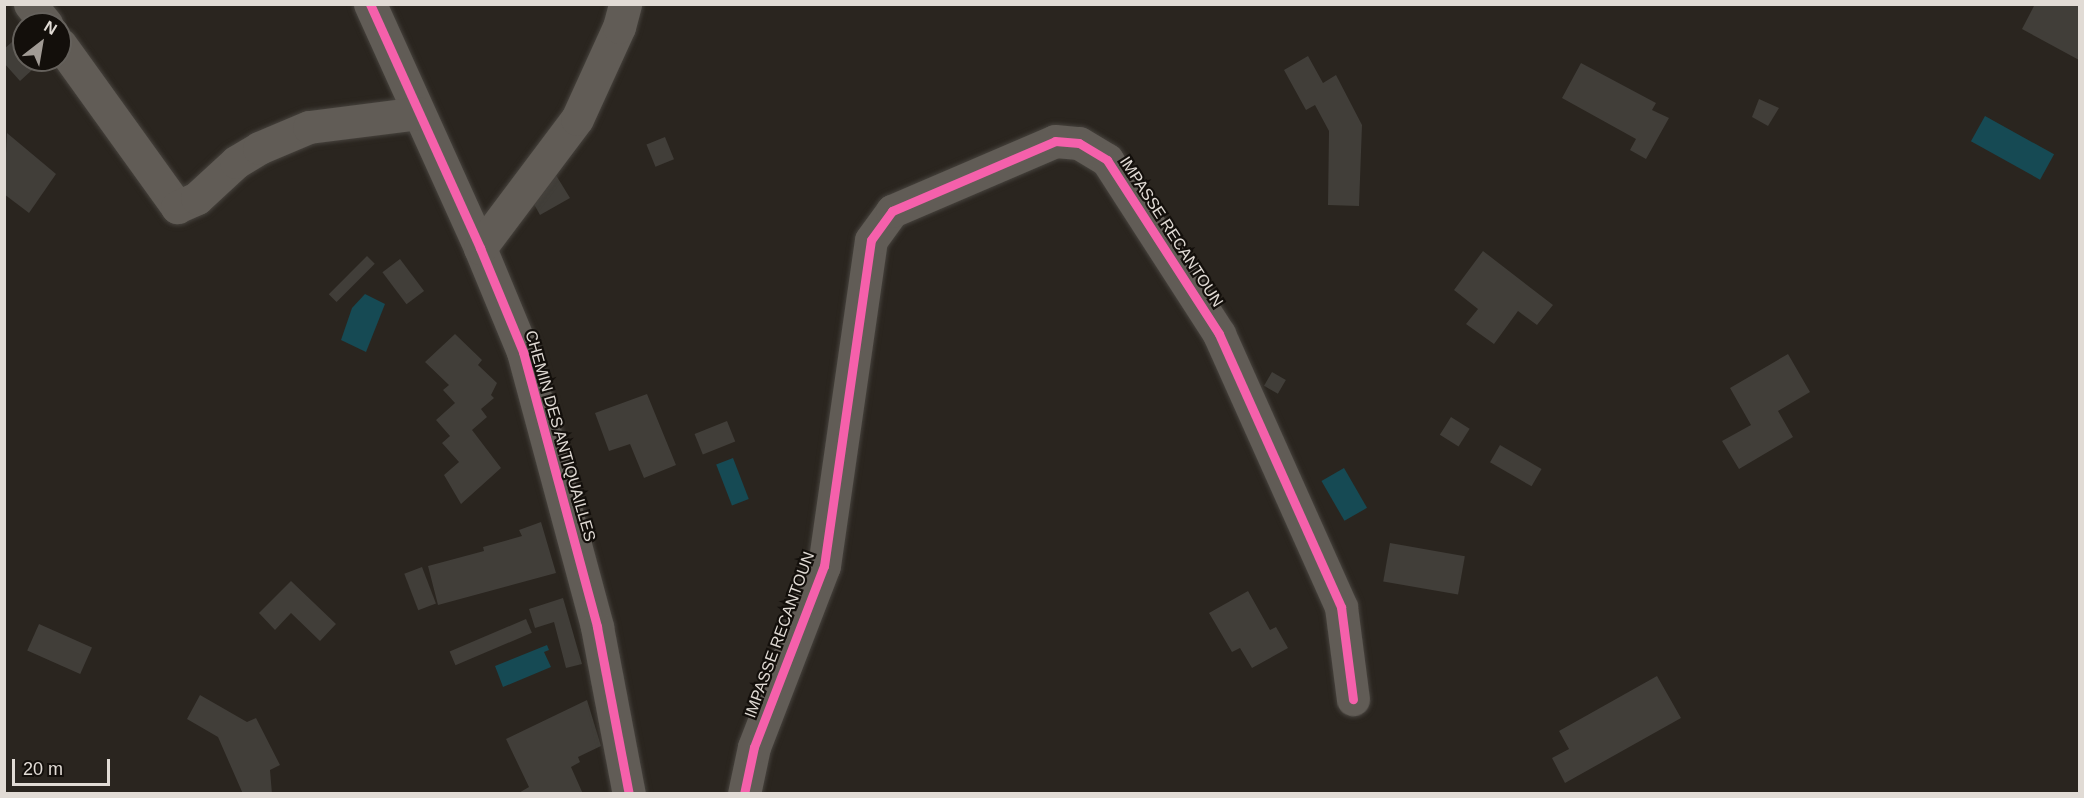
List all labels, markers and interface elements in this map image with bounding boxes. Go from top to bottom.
north arrow [12,12,72,72]
text: N [41,18,60,38]
street label: IMPASSE RECANTOUN [1115,153,1227,311]
street label: CHEMIN DES ANTIQUAILLES [521,328,599,544]
street label: IMPASSE RECANTOUN [741,549,819,721]
scale bar [15,747,112,785]
text: 20 m [23,759,63,779]

